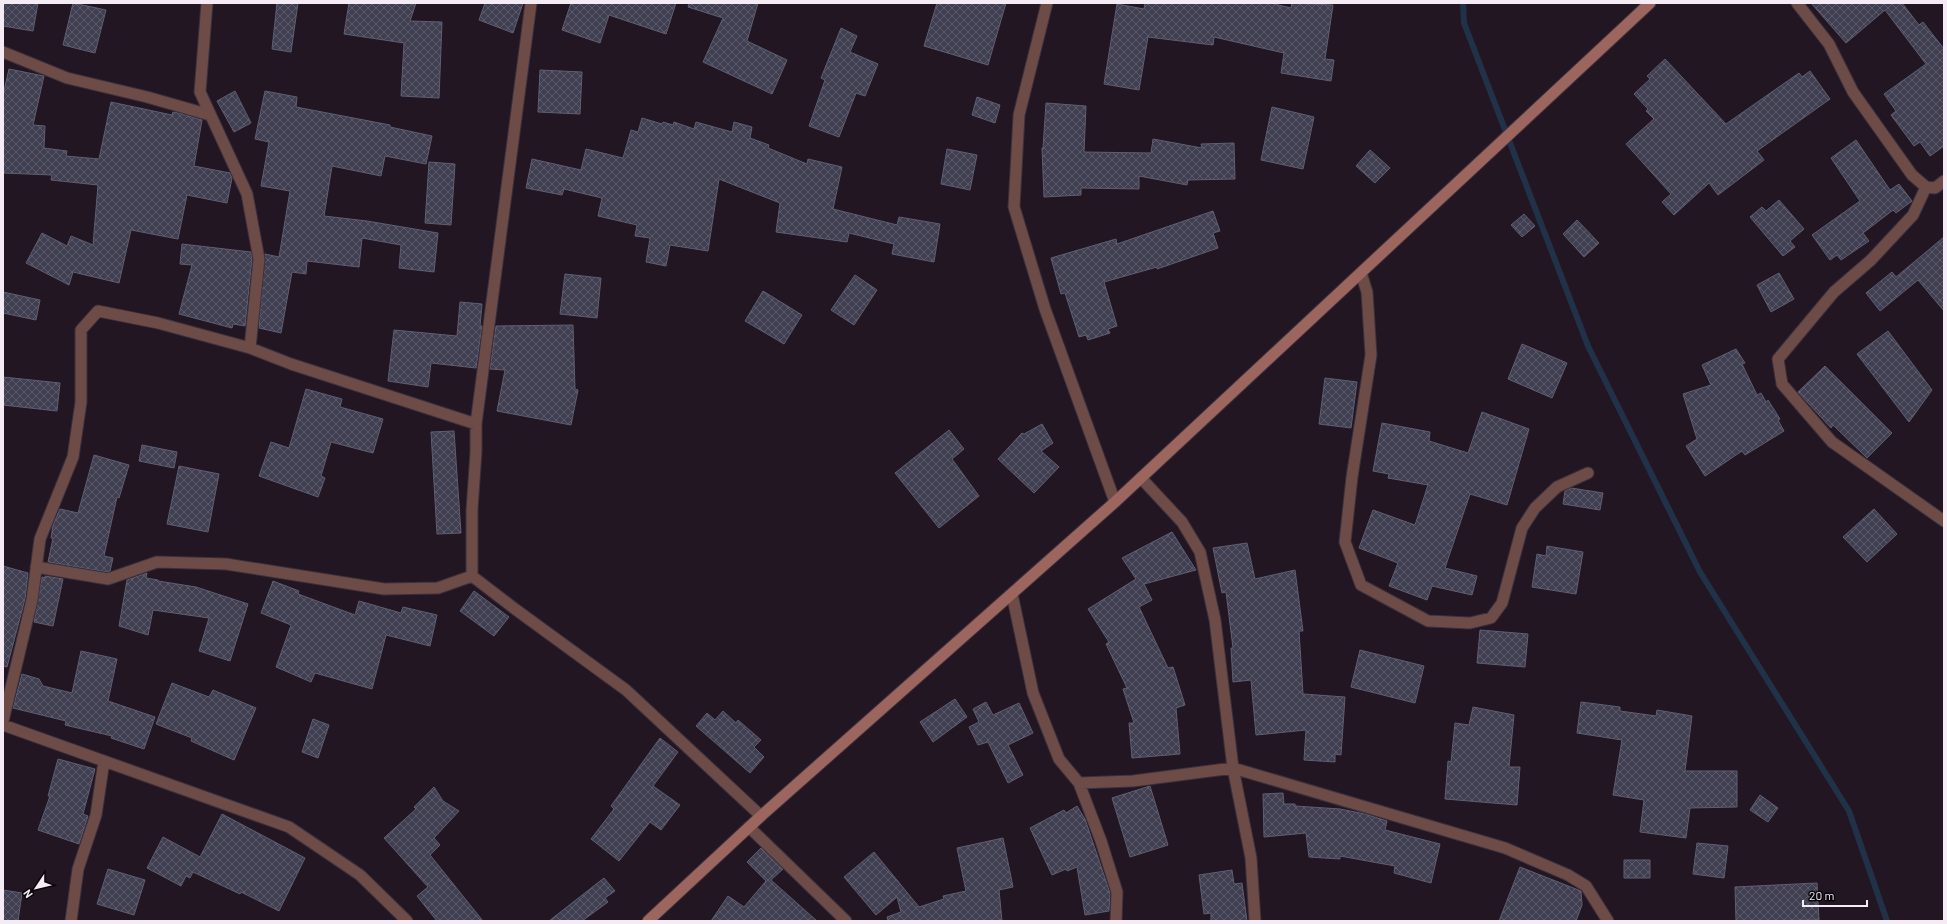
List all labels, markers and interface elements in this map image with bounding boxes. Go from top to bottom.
north arrow [16,868,56,908]
scale bar [1803,882,1867,908]
text: N [20,887,35,901]
text: 20 m [1809,888,1835,902]

